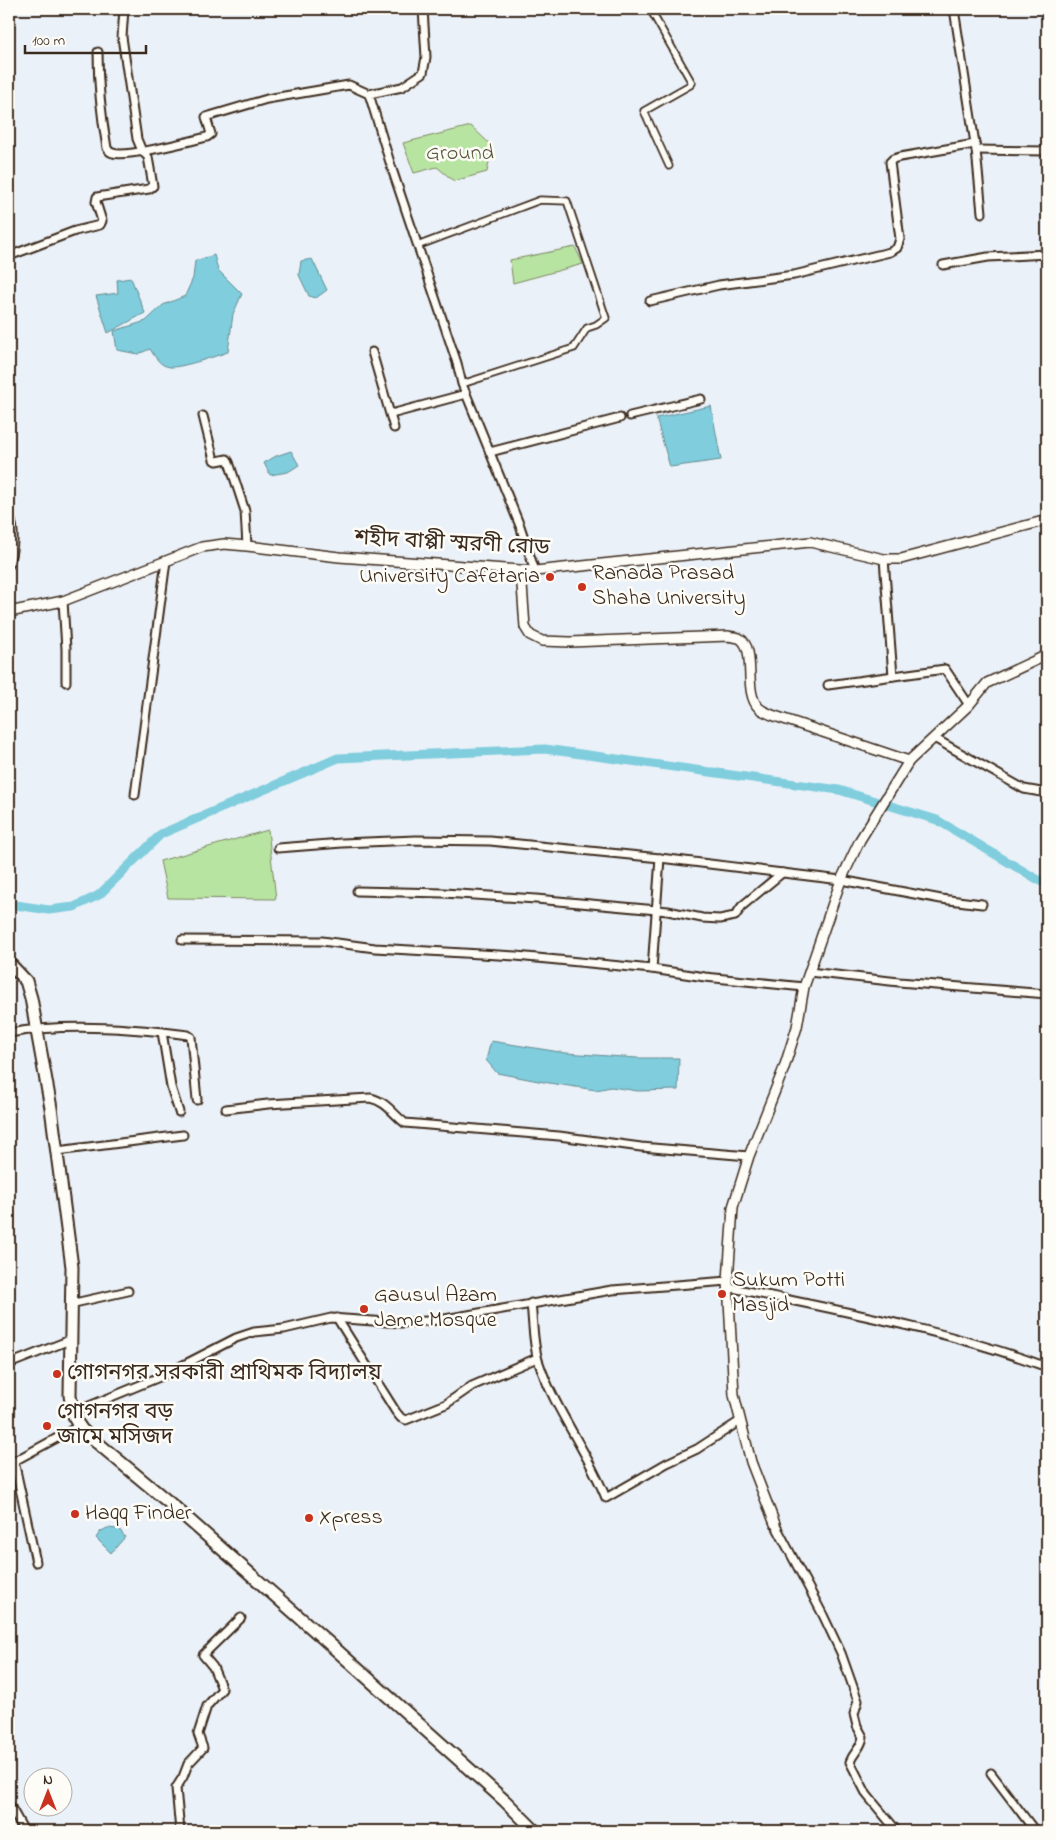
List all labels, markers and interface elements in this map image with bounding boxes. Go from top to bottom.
scale bar [25,22,146,54]
text: 100 m [32,30,65,52]
park label: Ground [426,138,494,170]
street label: শহীদ বাপ্পী স্মরণী রোড [352,523,551,565]
place label: Ranada Prasad Shaha University [592,558,746,616]
place label: University Cafetaria [359,561,540,594]
marker: University Cafetaria [544,571,556,583]
marker: Ranada Prasad Shaha University [576,581,588,593]
place label: Sukum Potti Masjid [732,1265,845,1322]
place label: Gausul Azam Jame Mosque [374,1280,497,1337]
marker: Sukum Potti Masjid [716,1288,728,1300]
marker: Gausul Azam Jame Mosque [358,1303,370,1315]
place label: গোগনগর সরকারী প্রাথিমক বিদ্যালয় [67,1358,382,1390]
marker: গোগনগর সরকারী প্রাথিমক বিদ্যালয় [51,1368,63,1380]
place label: গোগনগর বড় জামে মসিজদ [56,1397,174,1454]
marker: গোগনগর বড় জামে মসিজদ [41,1420,53,1432]
place label: Haqq Finder [85,1498,192,1530]
place label: Xpress [319,1502,383,1534]
marker: Haqq Finder [69,1508,81,1520]
marker: Xpress [303,1512,315,1524]
north arrow [22,1768,72,1818]
text: N [43,1770,53,1791]

